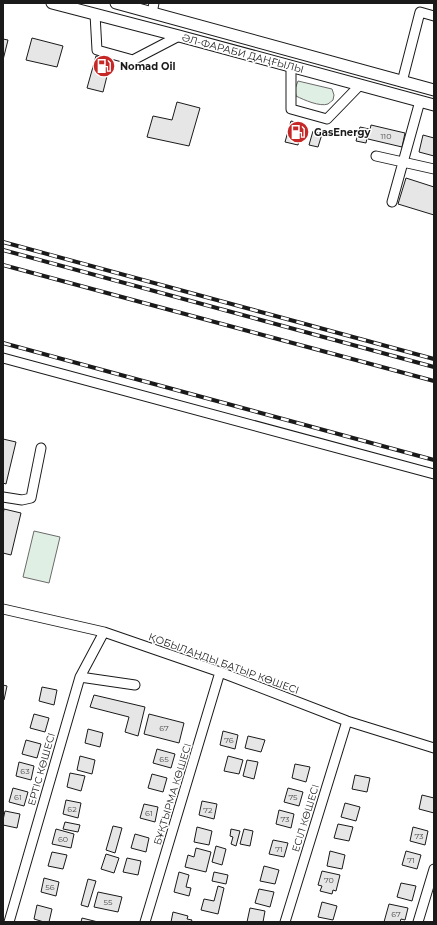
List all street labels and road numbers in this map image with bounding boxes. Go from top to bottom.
street label: ӘЛ-ФАРАБИ ДАҢҒЫЛЫ [180,31,305,76]
street label: ҚОБЫЛАНДЫ БАТЫР КӨШЕСІ [147,630,301,697]
street label: ЕРТІС КӨШЕСІ [25,731,58,807]
street label: БҰҚТЫРМА КӨШЕСІ [151,742,194,847]
street label: ЕСІЛ КӨШЕСІ [289,783,322,854]

